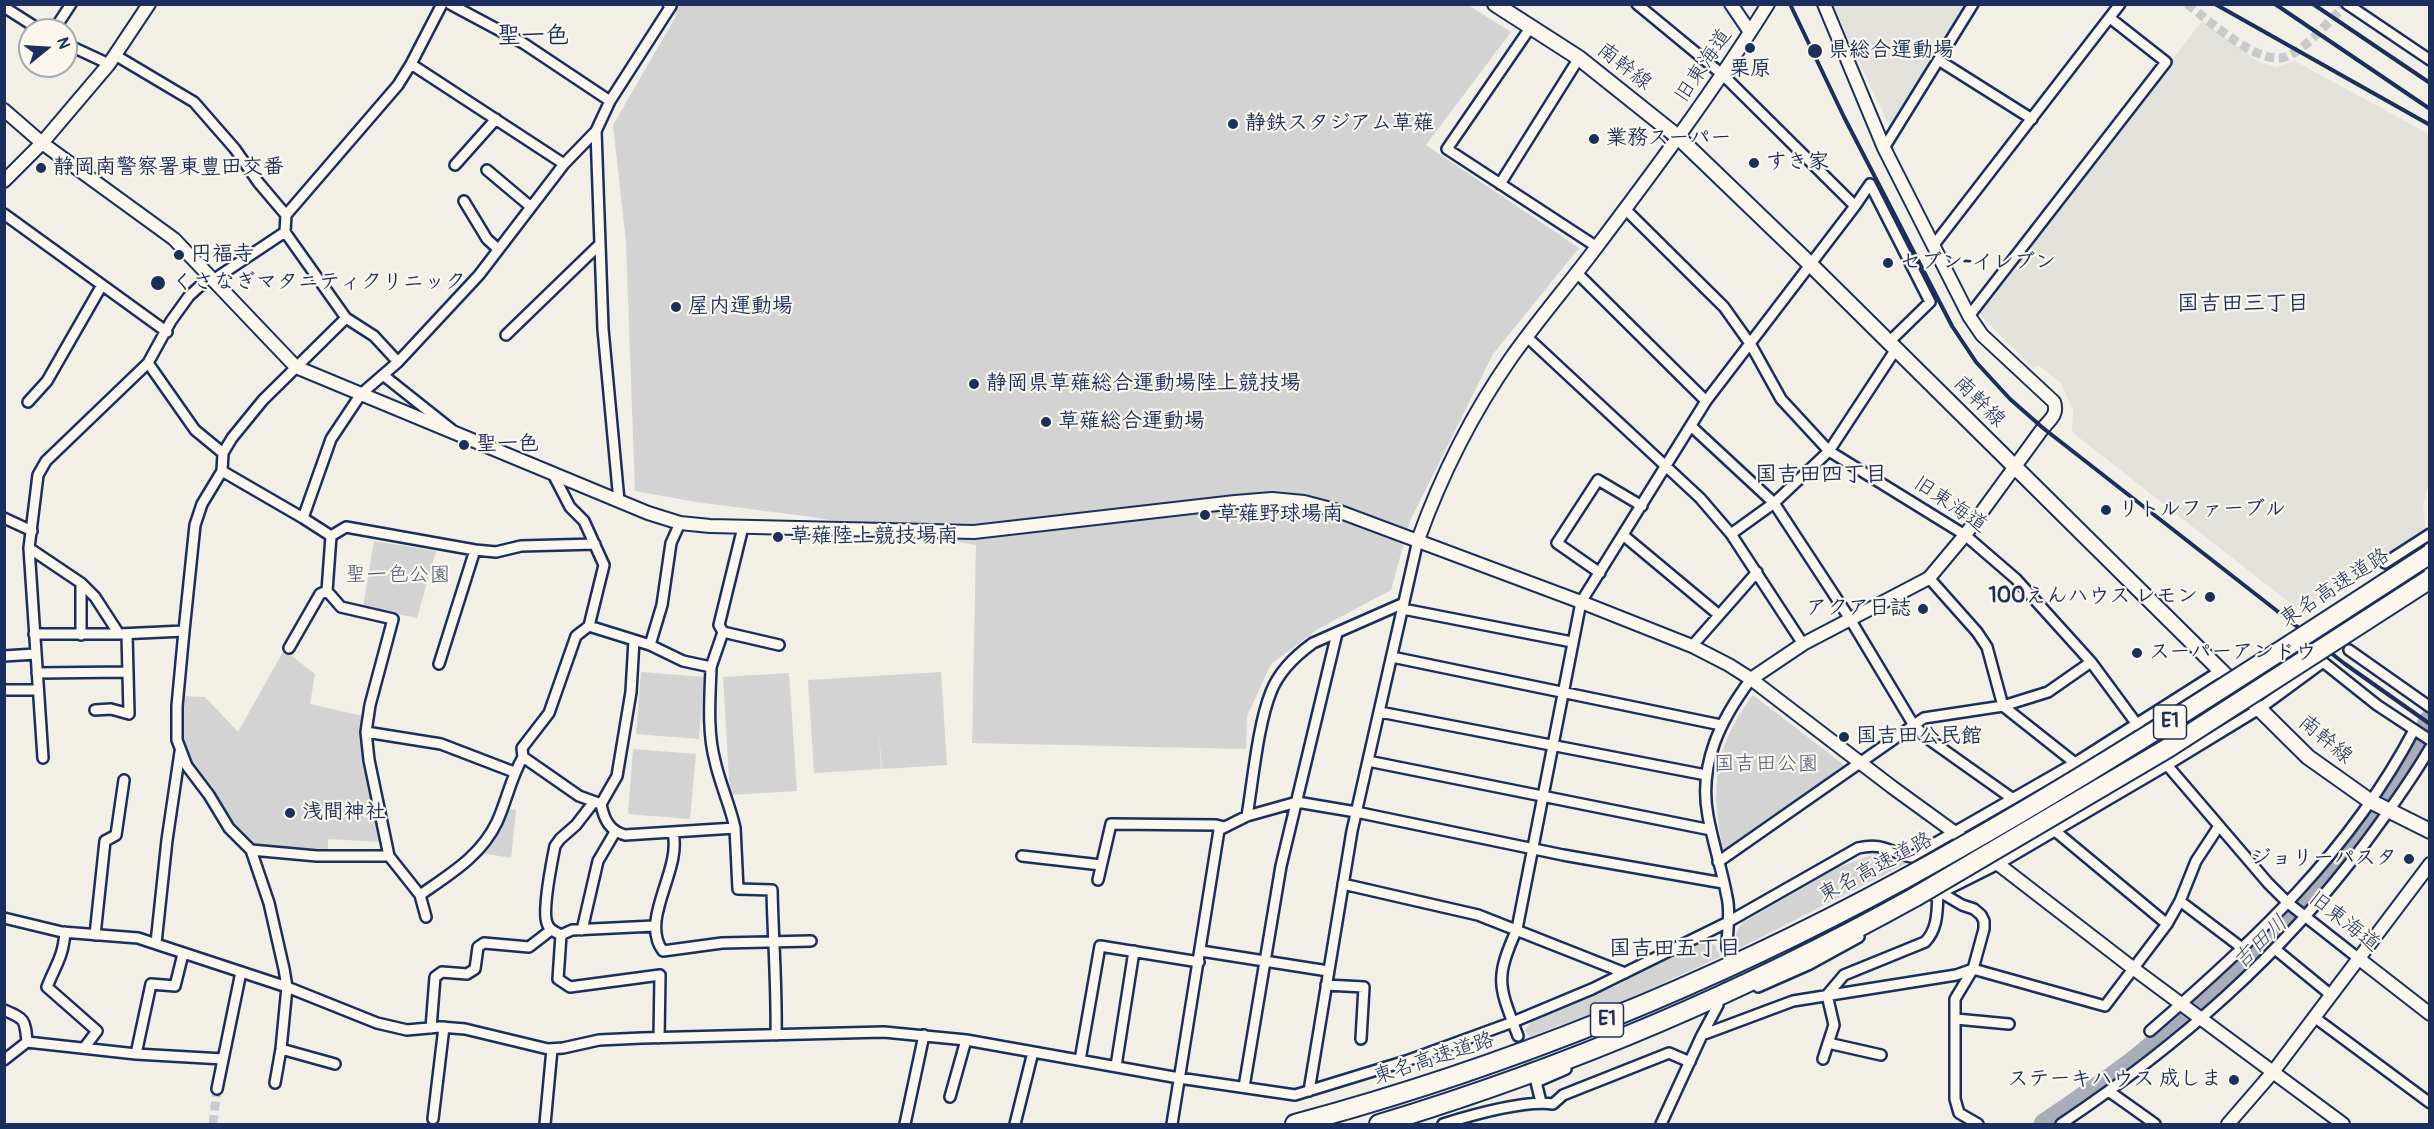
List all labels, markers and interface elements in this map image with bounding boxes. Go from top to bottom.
north arrow [18,18,78,78]
district label: 聖一色 [497,23,569,51]
street label: 旧東海道 [1670,24,1738,108]
text: N [52,35,74,51]
street label: 南幹線 [1591,38,1657,96]
place label: 県総合運動場 [1828,38,1954,64]
marker: 栗原 [1743,41,1757,55]
marker: 県総合運動場 [1806,42,1824,60]
place label: 栗原 [1729,57,1771,83]
place label: 静鉄スタジアム草薙 [1245,111,1434,137]
marker: 静鉄スタジアム草薙 [1226,117,1240,131]
place label: 業務スーパー [1606,126,1731,152]
marker: 業務スーパー [1587,132,1601,146]
place label: すき家 [1766,150,1829,176]
place label: 静岡南警察署東豊田交番 [53,155,284,181]
marker: すき家 [1747,156,1761,170]
marker: 静岡南警察署東豊田交番 [34,161,48,175]
place label: 円福寺 [191,242,254,268]
marker: 円福寺 [172,248,186,262]
place label: セブン-イレブン [1900,250,2056,276]
marker: セブン-イレブン [1881,256,1895,270]
place label: くさなぎマタニティクリニック [172,270,466,296]
marker: くさなぎマタニティクリニック [149,274,167,292]
district label: 国吉田三丁目 [2177,291,2309,317]
place label: 屋内運動場 [688,294,793,320]
marker: 屋内運動場 [669,300,683,314]
place label: 静岡県草薙総合運動場陸上競技場 [986,371,1301,397]
street label: 南幹線 [1948,371,2010,433]
marker: 静岡県草薙総合運動場陸上競技場 [967,377,981,391]
place label: 草薙総合運動場 [1058,409,1205,435]
marker: 草薙総合運動場 [1039,415,1053,429]
place label: 聖一色 [476,432,539,458]
marker: 聖一色 [457,438,471,452]
district label: 国吉田四丁目 [1755,462,1887,488]
street label: 旧東海道 [1908,471,1992,539]
place label: リトルファーブル [2118,497,2286,523]
place label: 草薙野球場南 [1217,502,1343,528]
marker: リトルファーブル [2099,503,2113,517]
marker: 草薙野球場南 [1198,508,1212,522]
place label: 草薙陸上競技場南 [790,524,958,550]
marker: 草薙陸上競技場南 [771,530,785,544]
street label: 東名高速道路 [2275,543,2395,633]
park label: 聖一色公園 [346,563,450,589]
place label: 100えんハウス レモン [1989,584,2198,610]
marker: 100えんハウス レモン [2203,590,2217,604]
place label: アクア日誌 [1806,596,1911,622]
marker: アクア日誌 [1916,602,1930,616]
place label: スーパーアンドウ [2149,640,2316,666]
marker: スーパーアンドウ [2130,646,2144,660]
road number: E1 [2154,705,2186,739]
street label: 南幹線 [2293,710,2357,770]
place label: 国吉田公民館 [1856,724,1982,750]
marker: 国吉田公民館 [1837,730,1851,744]
park label: 国吉田公園 [1714,752,1818,778]
place label: 浅間神社 [302,800,386,826]
marker: 浅間神社 [283,806,297,820]
street label: 東名高速道路 [1814,827,1938,909]
place label: ジョリーパスタ [2250,846,2397,872]
marker: ジョリーパスタ [2402,852,2416,866]
street label: 旧東海道 [2303,886,2385,958]
water label: 吉田川 [2228,911,2294,975]
district label: 国吉田五丁目 [1609,936,1741,962]
road number: E1 [1590,1003,1624,1037]
street label: 東名高速道路 [1370,1028,1498,1090]
place label: ステーキハウス 成しま [2007,1067,2222,1093]
marker: ステーキハウス 成しま [2227,1073,2241,1087]

